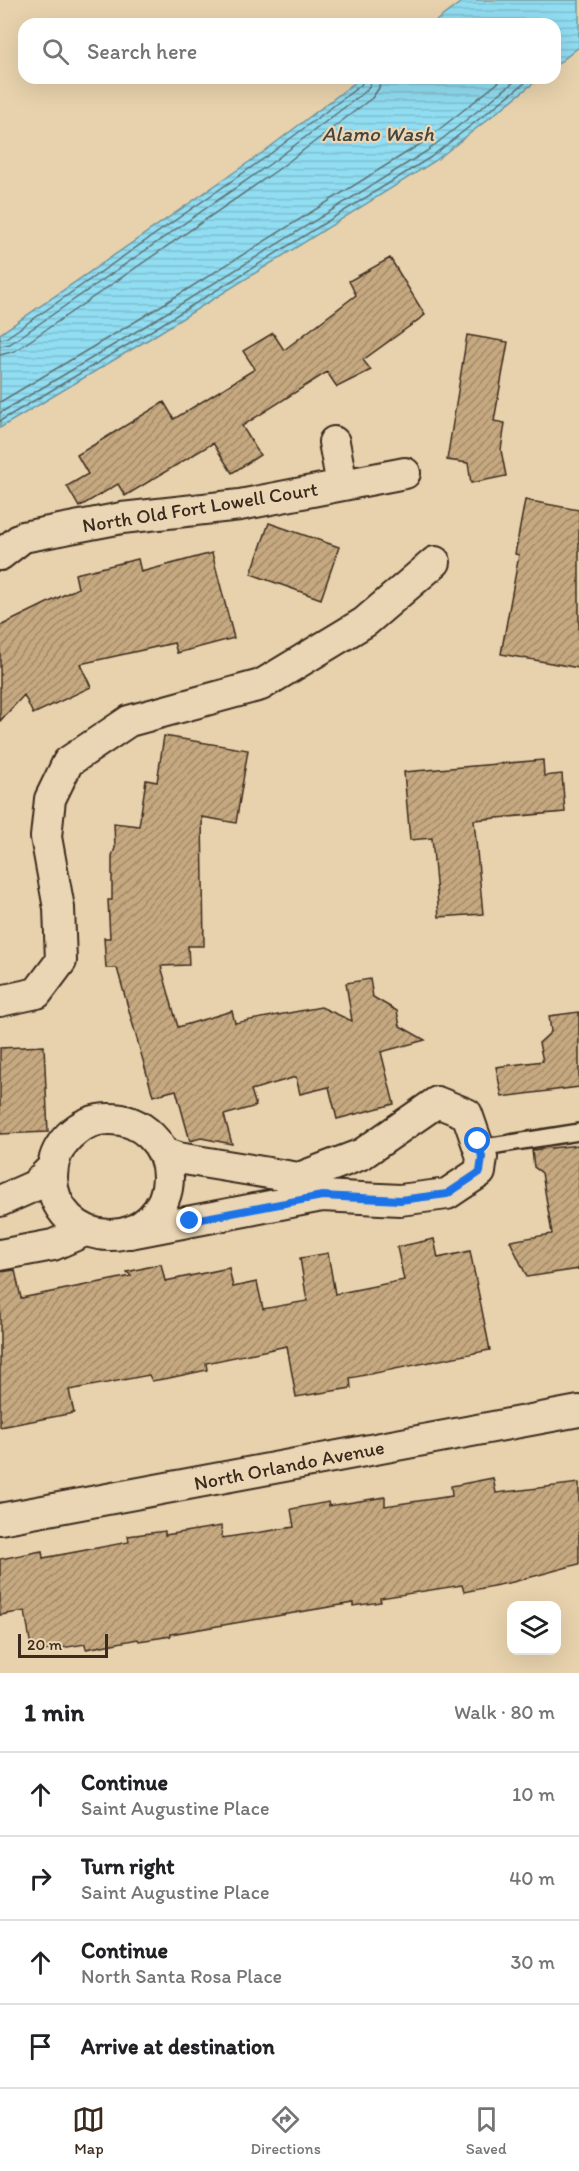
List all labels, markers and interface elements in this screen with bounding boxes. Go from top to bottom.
search box [18,18,561,84]
icon: search [39,35,72,68]
text: Search here [87,38,197,65]
water label: Alamo Wash [322,121,435,146]
street label: North Old Fort Lowell Court [81,477,319,537]
route start [464,1127,490,1153]
route end [176,1207,202,1233]
street label: North Orlando Avenue [192,1435,386,1495]
map controls [507,1601,561,1655]
button: layers [507,1601,561,1655]
scale bar [18,1631,108,1658]
text: 20 m [27,1635,62,1654]
text: 1 min [24,1696,84,1728]
text: Walk · 80 m [454,1700,555,1724]
text: Continue [81,1769,168,1796]
icon: ahead [24,1778,57,1811]
text: 10 m [512,1782,555,1806]
text: Saint Augustine Place [81,1796,269,1820]
text: Turn right [81,1853,175,1880]
icon: right [24,1862,57,1895]
text: 40 m [509,1866,555,1890]
text: Saint Augustine Place [81,1880,269,1904]
text: Continue [81,1937,168,1964]
icon: ahead [24,1946,57,1979]
text: 30 m [510,1950,555,1974]
text: North Santa Rosa Place [81,1964,282,1988]
icon: arrive [24,2030,57,2063]
text: Arrive at destination [81,2033,275,2060]
tab: Map [72,2103,105,2158]
tab: Directions [250,2103,321,2158]
tab: Saved [466,2103,507,2158]

